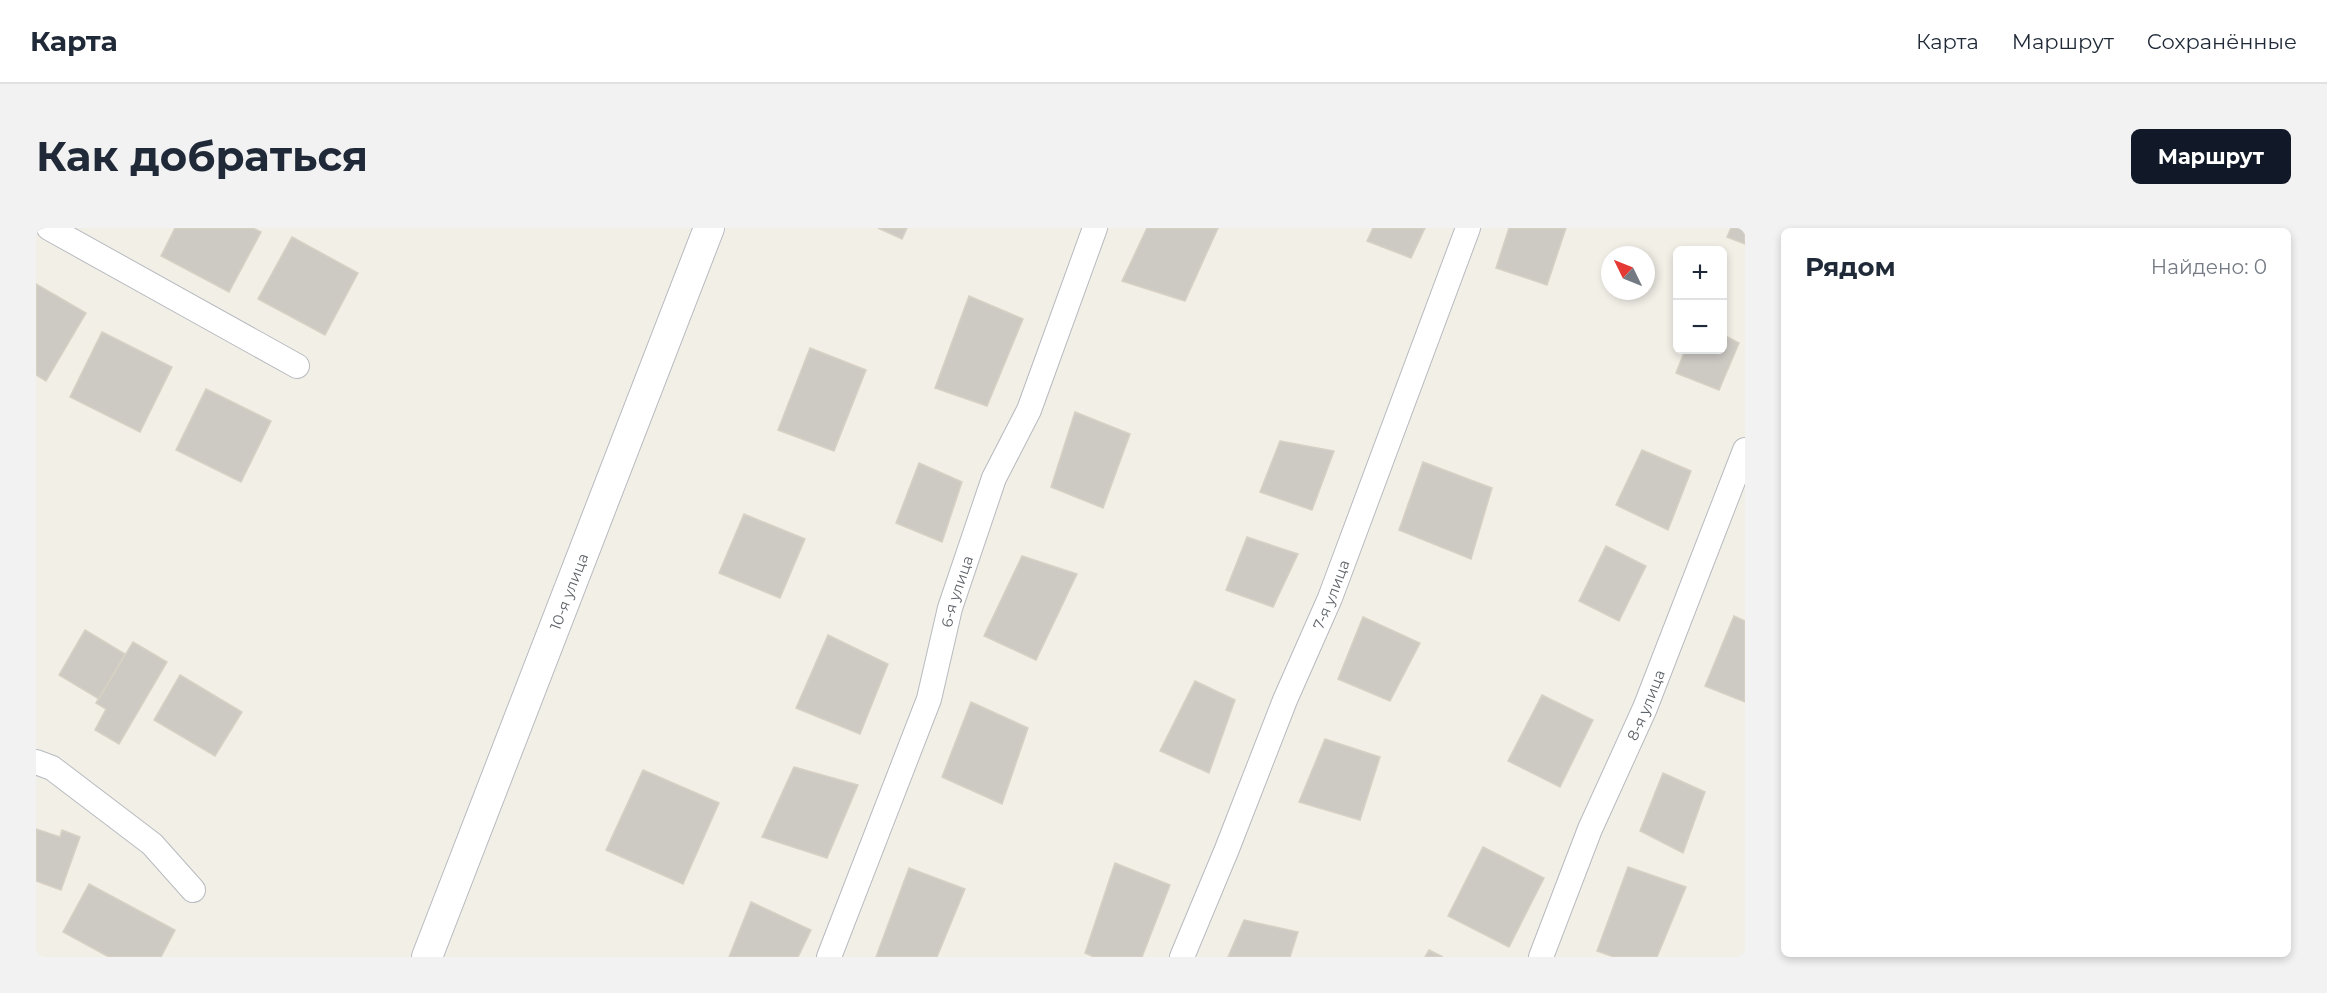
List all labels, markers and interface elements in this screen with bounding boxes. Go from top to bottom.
text: Карта [30,24,118,58]
text: Карта [1916,29,1979,54]
text: Маршрут [2012,29,2114,54]
text: Сохранённые [2147,29,2297,54]
button: Маршрут [2131,129,2291,184]
text: Как добраться [36,130,368,182]
north arrow [1601,246,1655,300]
map controls [1673,246,1727,354]
button: + [1673,246,1727,300]
text: Рядом [1805,251,1896,283]
text: Найдено: 0 [2151,255,2267,279]
button: − [1673,300,1727,354]
street label: 10-я улица [545,550,592,632]
street label: 6-я улица [936,553,977,629]
street label: 7-я улица [1308,557,1353,632]
street label: 8-я улица [1622,667,1668,743]

